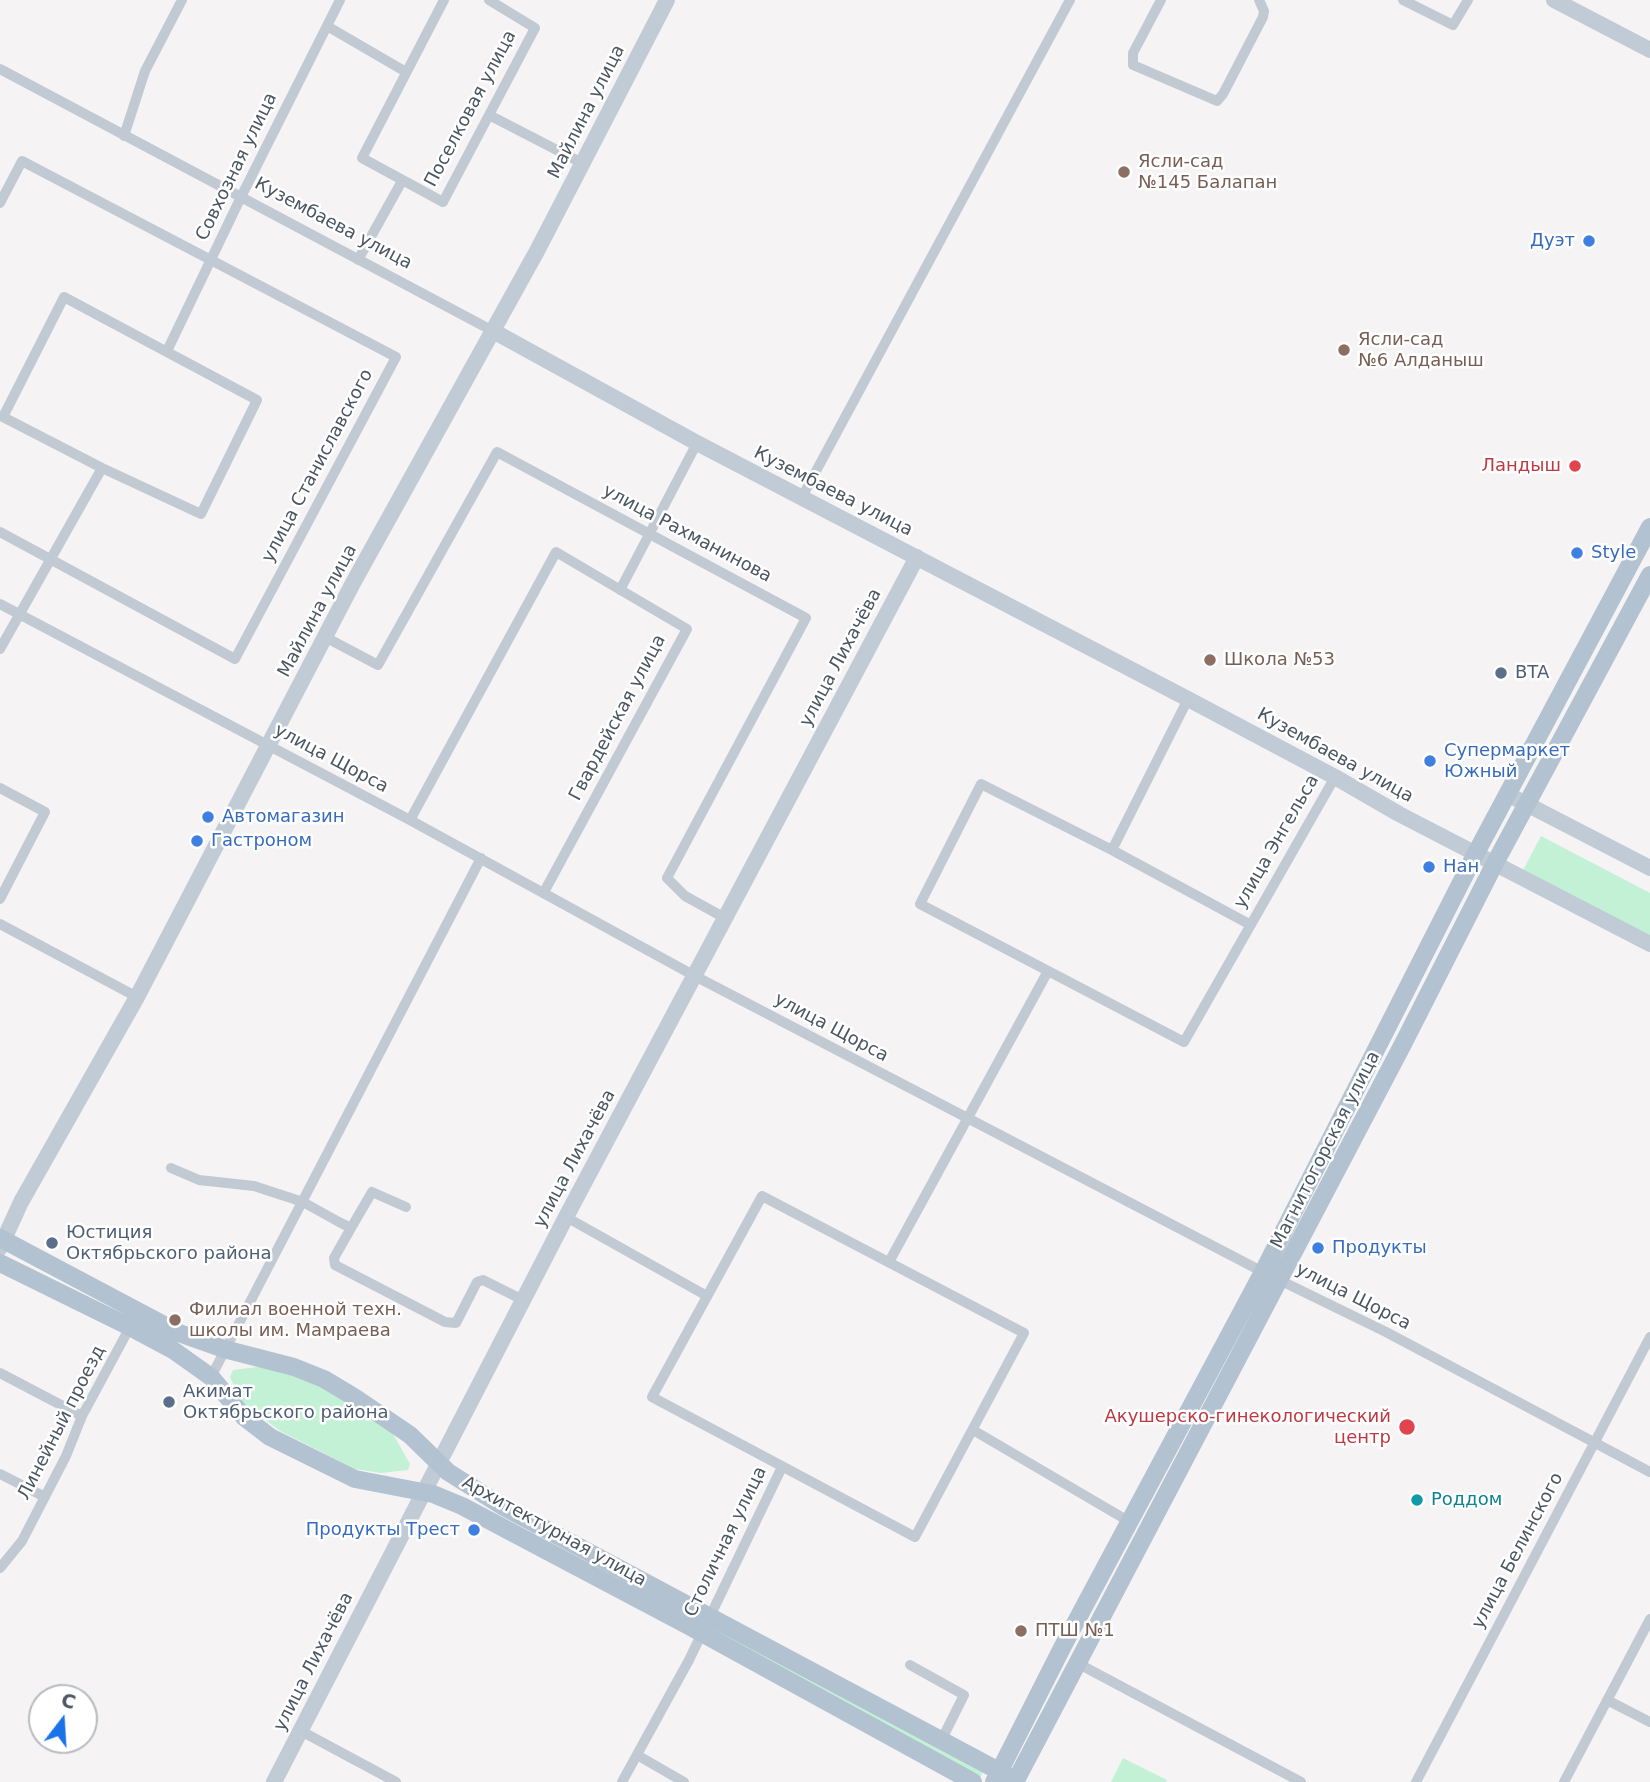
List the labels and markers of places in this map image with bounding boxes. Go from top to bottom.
place label: Ясли-сад №145 Балапан [1138,151,1277,194]
marker: Ясли-сад №145 Балапан [1116,164,1132,180]
place label: Дуэт [1530,230,1575,252]
marker: Дуэт [1581,233,1597,249]
place label: Ясли-сад №6 Алданыш [1358,329,1484,372]
marker: Ясли-сад №6 Алданыш [1336,342,1352,358]
place label: Ландыш [1482,455,1561,477]
marker: Ландыш [1567,458,1583,474]
place label: Style [1591,542,1636,564]
marker: Style [1569,545,1585,561]
place label: Школа №53 [1224,649,1335,671]
marker: Школа №53 [1202,652,1218,668]
place label: BTA [1515,662,1549,684]
marker: BTA [1493,665,1509,681]
place label: Супермаркет Южный [1444,740,1570,782]
marker: Супермаркет Южный [1422,753,1438,769]
place label: Автомагазин [222,806,345,828]
marker: Автомагазин [200,809,216,825]
place label: Гастроном [211,830,312,852]
marker: Гастроном [189,833,205,849]
place label: Нан [1443,856,1479,878]
marker: Нан [1421,859,1437,875]
place label: Юстиция Октябрьского района [66,1222,271,1264]
marker: Юстиция Октябрьского района [44,1235,60,1251]
place label: Продукты [1332,1237,1427,1259]
marker: Продукты [1310,1240,1326,1256]
place label: Филиал военной техн. школы им. Мамраева [189,1299,402,1342]
marker: Филиал военной техн. школы им. Мамраева [167,1312,183,1328]
place label: Акимат Октябрьского района [183,1381,388,1424]
marker: Акимат Октябрьского района [161,1394,177,1410]
place label: Акушерско-гинекологический центр [1104,1406,1391,1448]
marker: Акушерско-гинекологический центр [1397,1417,1417,1437]
place label: Роддом [1431,1489,1502,1511]
marker: Роддом [1409,1492,1425,1508]
place label: Продукты Трест [306,1519,460,1541]
marker: Продукты Трест [466,1522,482,1538]
place label: ПТШ №1 [1035,1620,1115,1642]
marker: ПТШ №1 [1013,1623,1029,1639]

